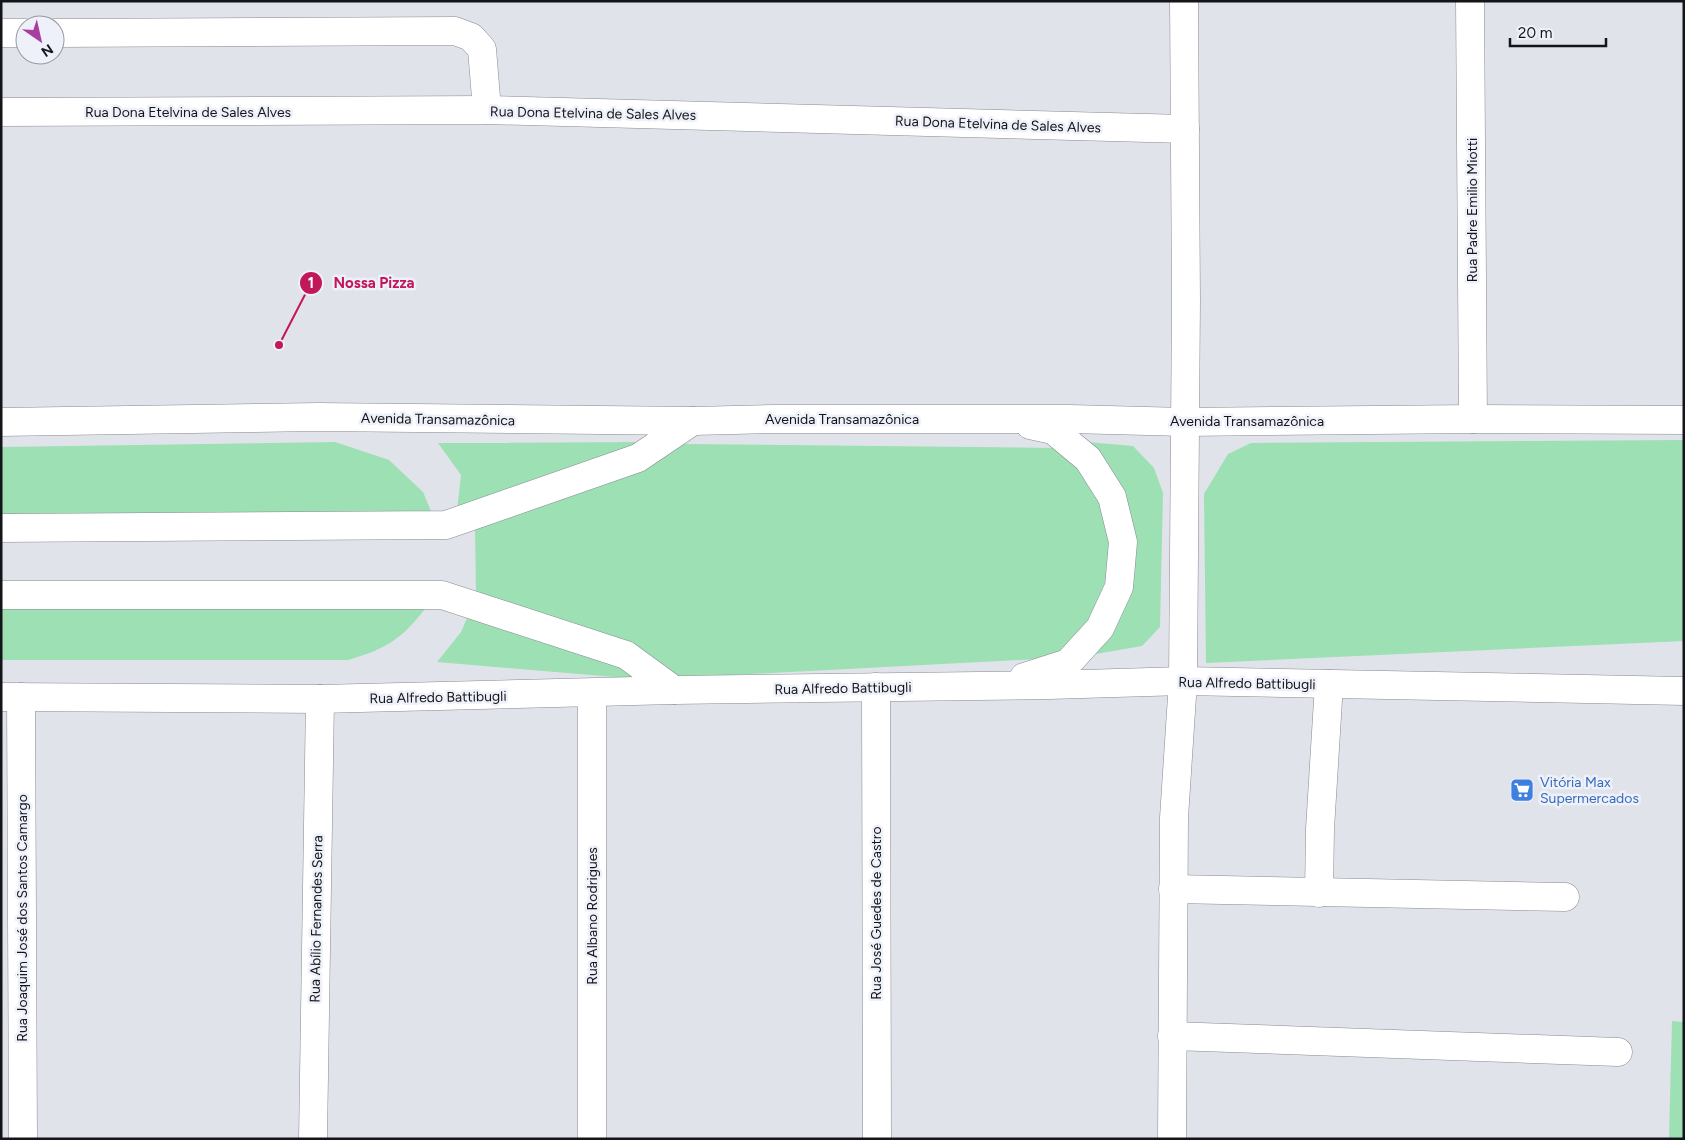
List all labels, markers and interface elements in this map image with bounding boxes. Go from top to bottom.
north arrow [15,15,65,65]
scale bar [1510,15,1606,47]
text: 20 m [1518,24,1552,42]
text: N [38,40,56,60]
street label: Rua Dona Etelvina de Sales Alves [490,103,696,124]
street label: Rua Dona Etelvina de Sales Alves [85,104,291,121]
street label: Rua Dona Etelvina de Sales Alves [895,112,1101,137]
street label: Rua Padre Emilio Miotti [1464,138,1481,282]
callout: Nossa Pizza [299,268,425,298]
text: 1 [308,274,314,292]
text: Nossa Pizza [333,274,415,292]
street label: Avenida Transamazônica [361,410,515,429]
street label: Avenida Transamazônica [765,411,919,428]
street label: Avenida Transamazônica [1170,413,1324,430]
street label: Rua Alfredo Battibugli [1178,674,1316,693]
street label: Rua Alfredo Battibugli [774,679,912,698]
street label: Rua Alfredo Battibugli [369,688,507,707]
place label: Vitória Max Supermercados [1540,774,1639,807]
supermarket icon: Vitória Max Supermercados [1509,777,1535,803]
street label: Rua Joaquim José dos Santos Camargo [14,794,31,1042]
street label: Rua José Guedes de Castro [868,826,885,1000]
street label: Rua Abílio Fernandes Serra [307,835,326,1003]
street label: Rua Albano Rodrigues [584,847,601,985]

